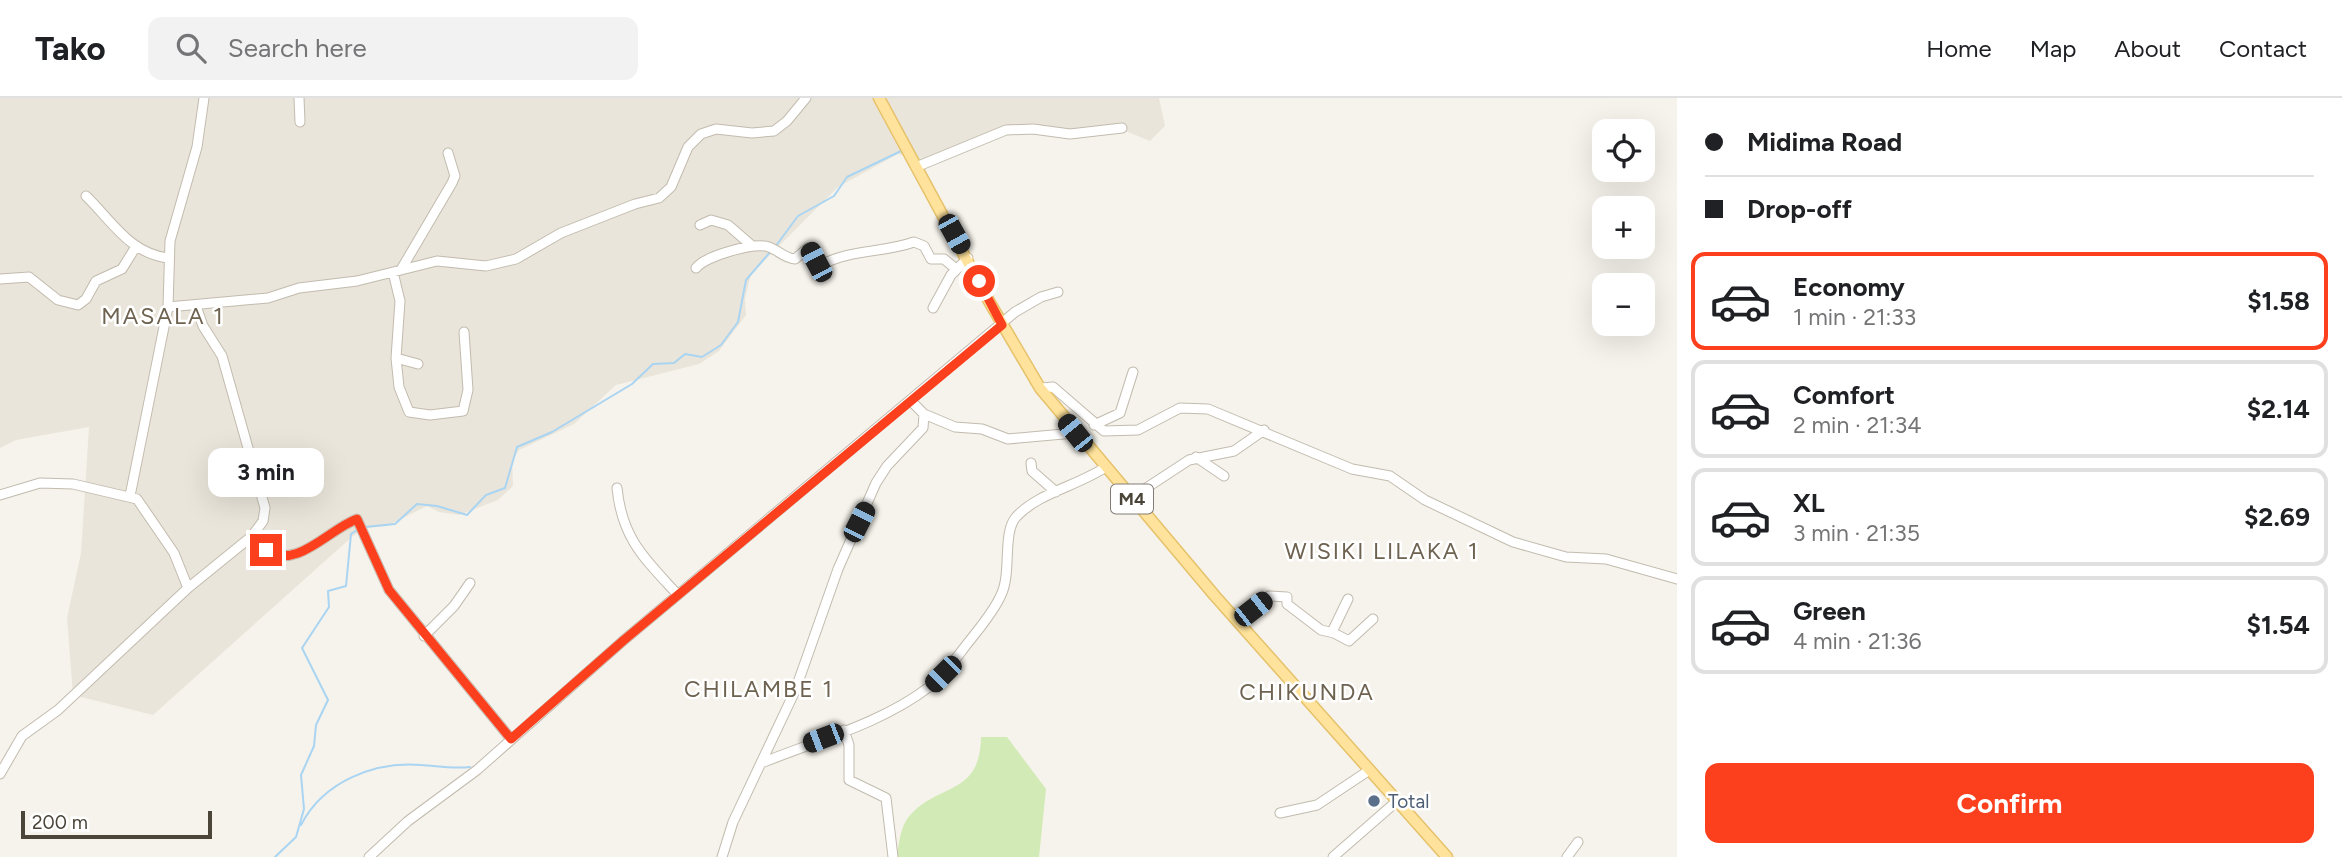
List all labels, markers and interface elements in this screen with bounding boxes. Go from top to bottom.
search box [148,17,638,80]
text: Tako [35,29,106,68]
icon: search [172,29,210,67]
text: Search here [228,32,367,64]
text: Home [1926,34,1992,63]
text: Map [2030,34,2076,63]
text: About [2114,34,2181,63]
text: Contact [2219,34,2307,63]
map controls [1592,119,1655,336]
button: locate [1592,119,1655,182]
text: Midima Road [1747,126,1902,158]
text: Drop-off [1747,193,1852,225]
button: + [1592,196,1655,259]
car [935,211,974,257]
car [797,239,836,285]
route start [963,265,995,297]
icon: car [1709,270,1772,333]
text: Economy [1793,271,1905,303]
button: − [1592,273,1655,336]
text: $1.58 [2247,285,2310,317]
district label: MASALA 1 [101,302,225,330]
text: 1 min · 21:33 [1793,303,1916,331]
icon: car [1709,378,1772,441]
text: Comfort [1793,379,1895,411]
text: $2.14 [2247,393,2310,425]
car [1054,410,1097,456]
text: 2 min · 21:34 [1793,411,1921,439]
callout: 3 min [208,448,324,498]
text: 3 min [237,458,295,486]
road number: M4 [1111,484,1153,514]
icon: car [1709,486,1772,549]
text: XL [1793,487,1825,519]
car [841,499,878,545]
text: $2.69 [2244,501,2310,533]
text: 3 min · 21:35 [1793,519,1920,547]
route end [250,534,282,566]
district label: WISIKI LILAKA 1 [1284,537,1480,565]
car [1230,588,1277,630]
icon: car [1709,594,1772,657]
text: Green [1793,595,1866,627]
text: $1.54 [2247,609,2310,641]
text: 4 min · 21:36 [1793,627,1922,655]
car [921,652,966,696]
district label: CHILAMBE 1 [684,675,834,703]
district label: CHIKUNDA [1239,678,1375,706]
car [800,721,847,755]
button: Confirm [1705,763,2314,843]
place label: Total [1388,790,1429,813]
marker: Total [1366,793,1382,809]
scale bar [21,808,212,840]
text: 200 m [32,811,88,834]

